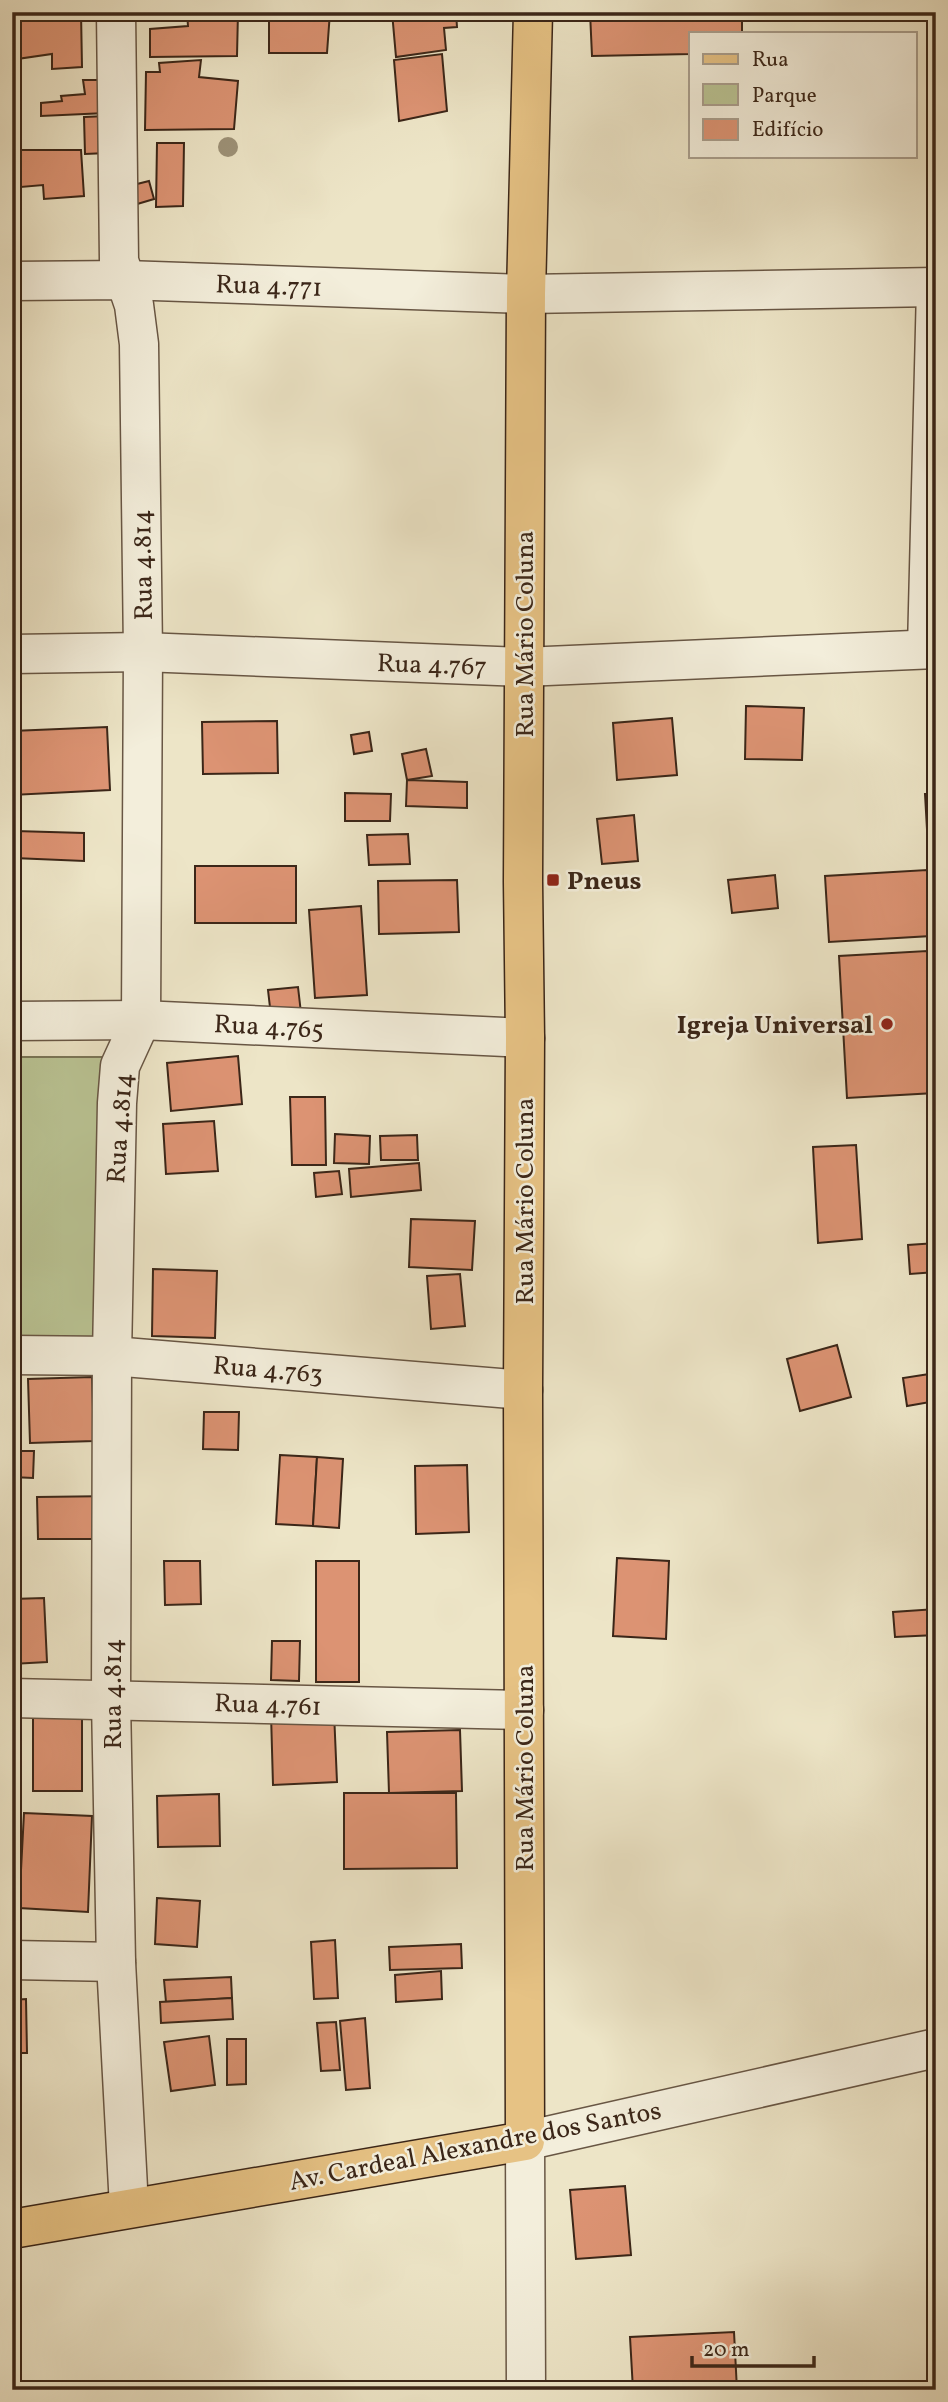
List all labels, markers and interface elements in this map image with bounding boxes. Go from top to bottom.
legend [689,32,916,158]
text: Rua [752,46,789,75]
text: Parque [752,82,817,111]
text: Edifício [752,116,824,145]
street label: Rua 4.771 [215,267,323,307]
street label: Rua 4.814 [125,509,163,621]
street label: Rua Mário Coluna [508,531,544,737]
street label: Rua 4.767 [376,646,488,686]
place label: Pneus [567,864,642,900]
marker: Pneus [545,872,561,888]
street label: Rua 4.765 [213,1007,325,1049]
place label: Igreja Universal [677,1008,873,1044]
marker: Igreja Universal [879,1016,895,1032]
street label: Rua 4.814 [99,1071,143,1185]
street label: Rua Mário Coluna [508,1098,544,1304]
street label: Rua 4.763 [211,1348,324,1394]
street label: Rua 4.814 [96,1638,132,1750]
street label: Rua Mário Coluna [508,1665,544,1871]
street label: Rua 4.761 [214,1686,322,1726]
street label: Av. Cardeal Alexandre dos Santos [286,2093,664,2201]
scale bar [692,2325,815,2369]
text: 20 m [703,2336,749,2365]

